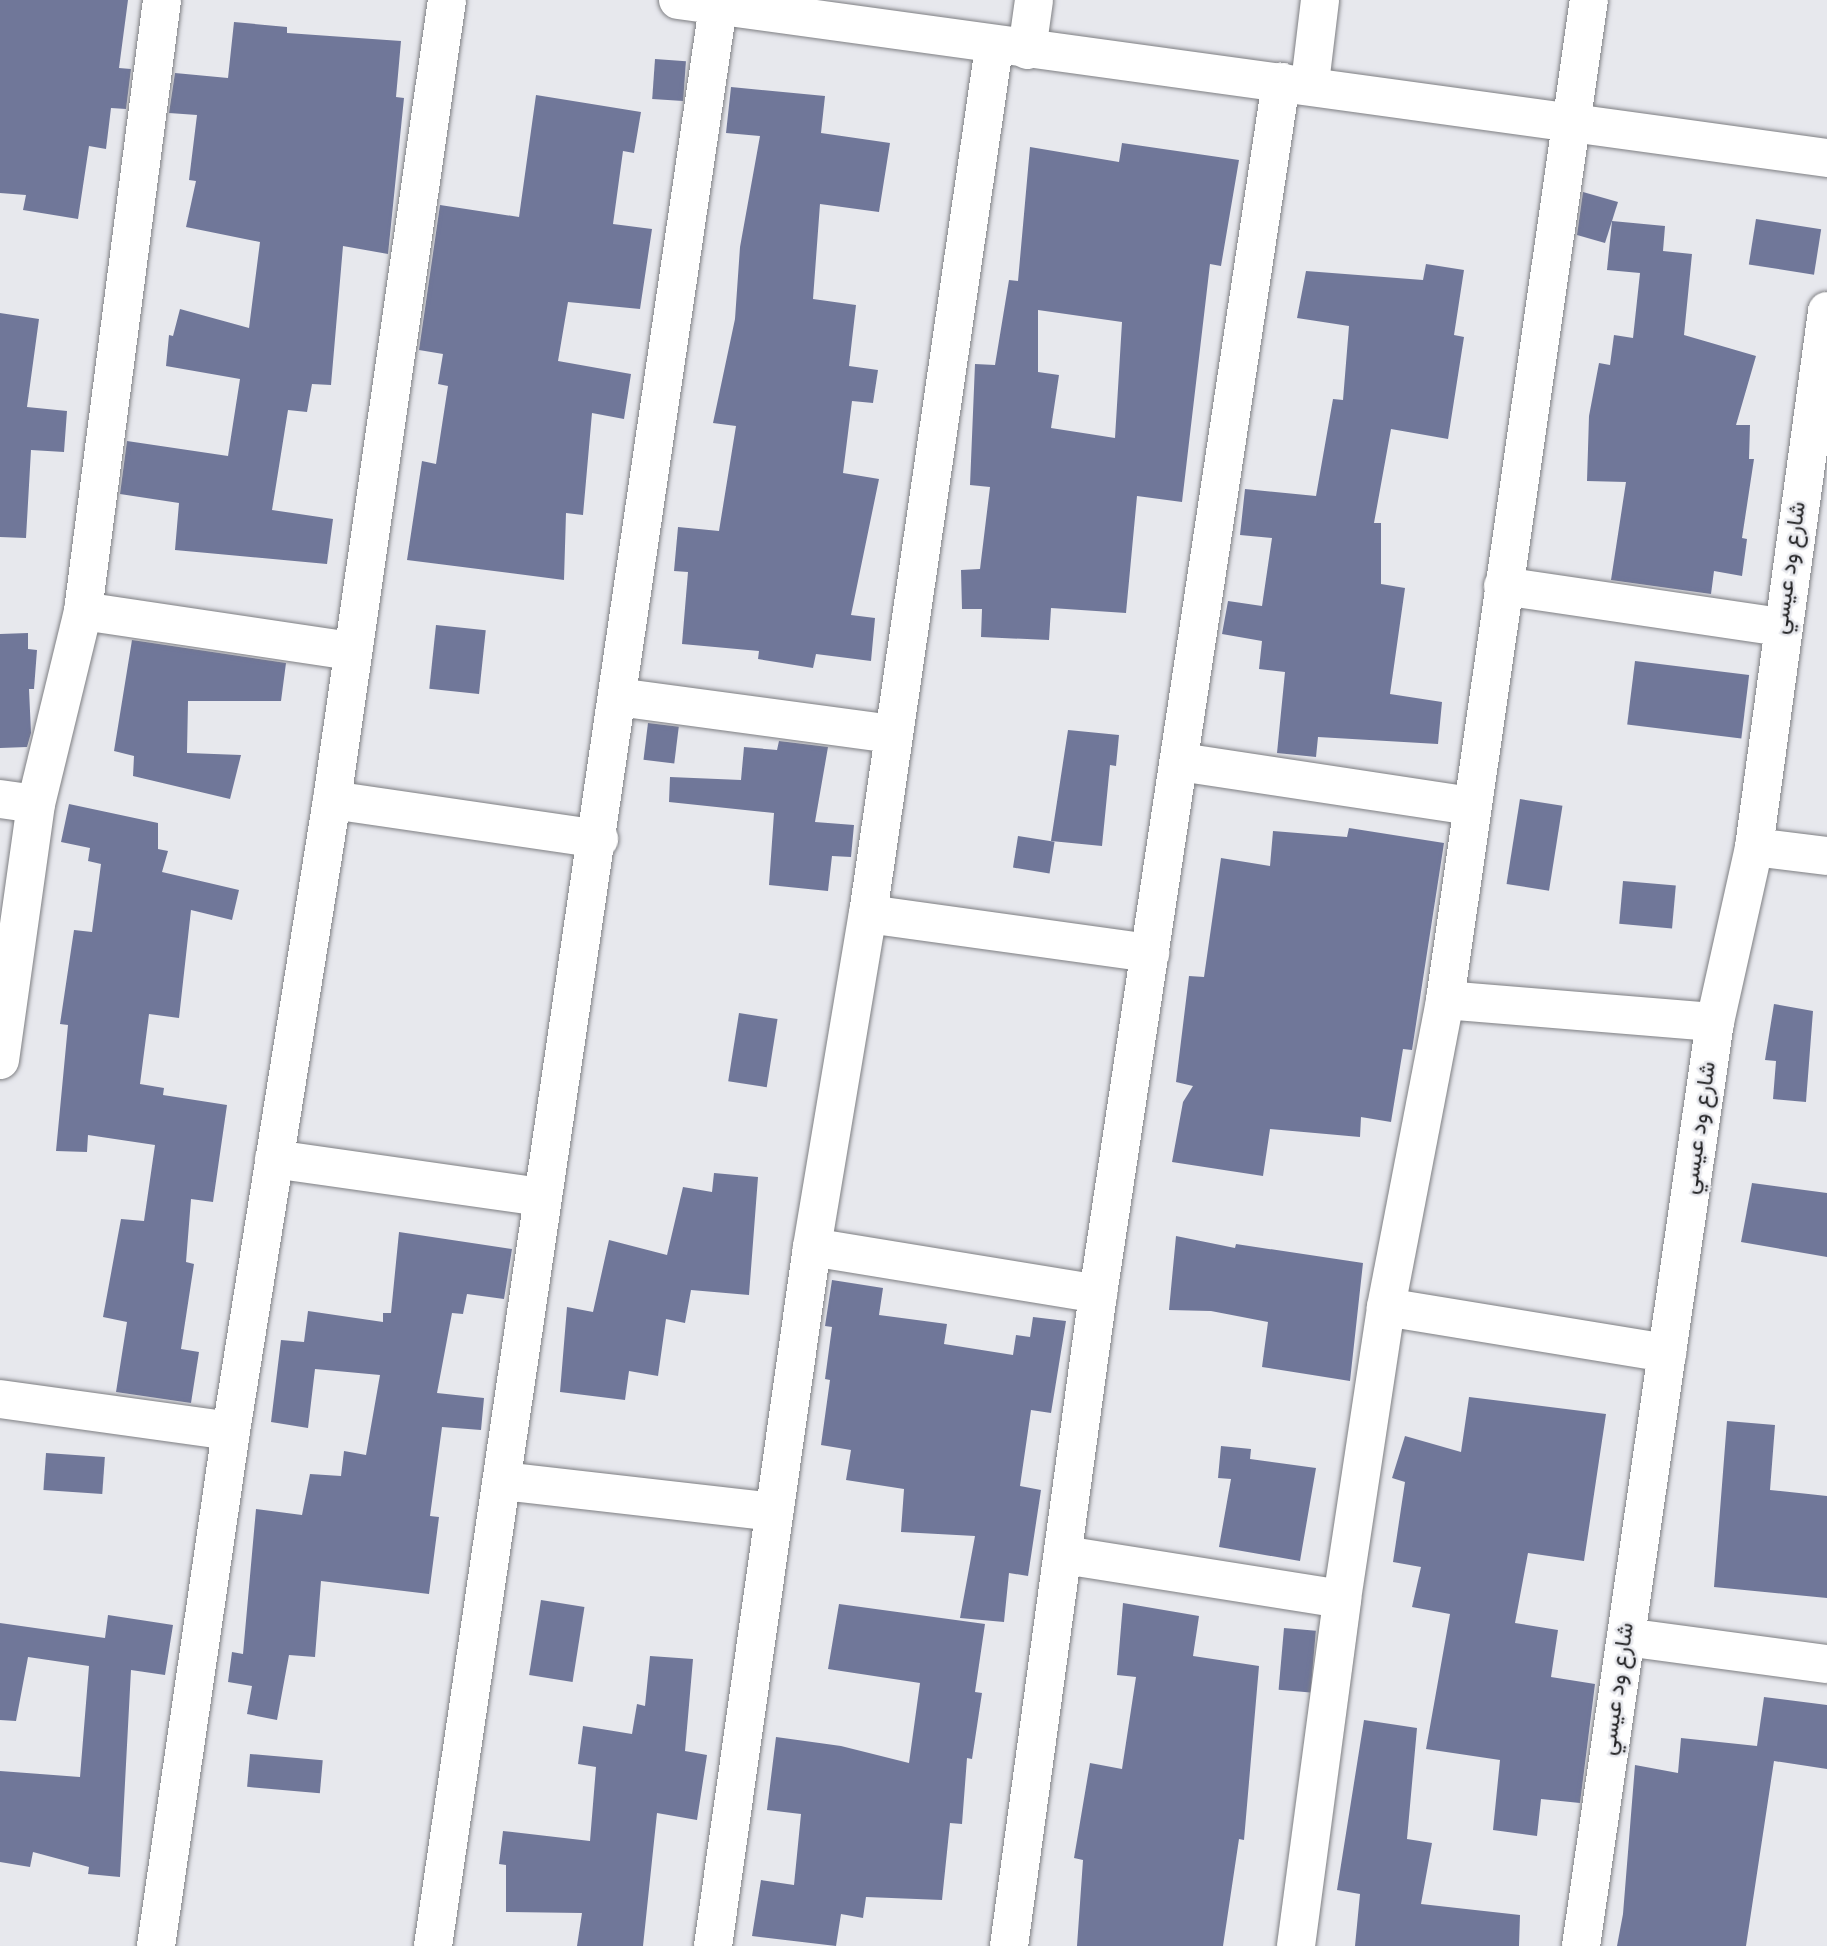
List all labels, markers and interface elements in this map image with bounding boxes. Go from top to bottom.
street label: شارع ود عيسي [1767,500,1813,636]
street label: شارع ود عيسي [1677,1060,1723,1196]
street label: شارع ود عيسي [1595,1621,1641,1757]

